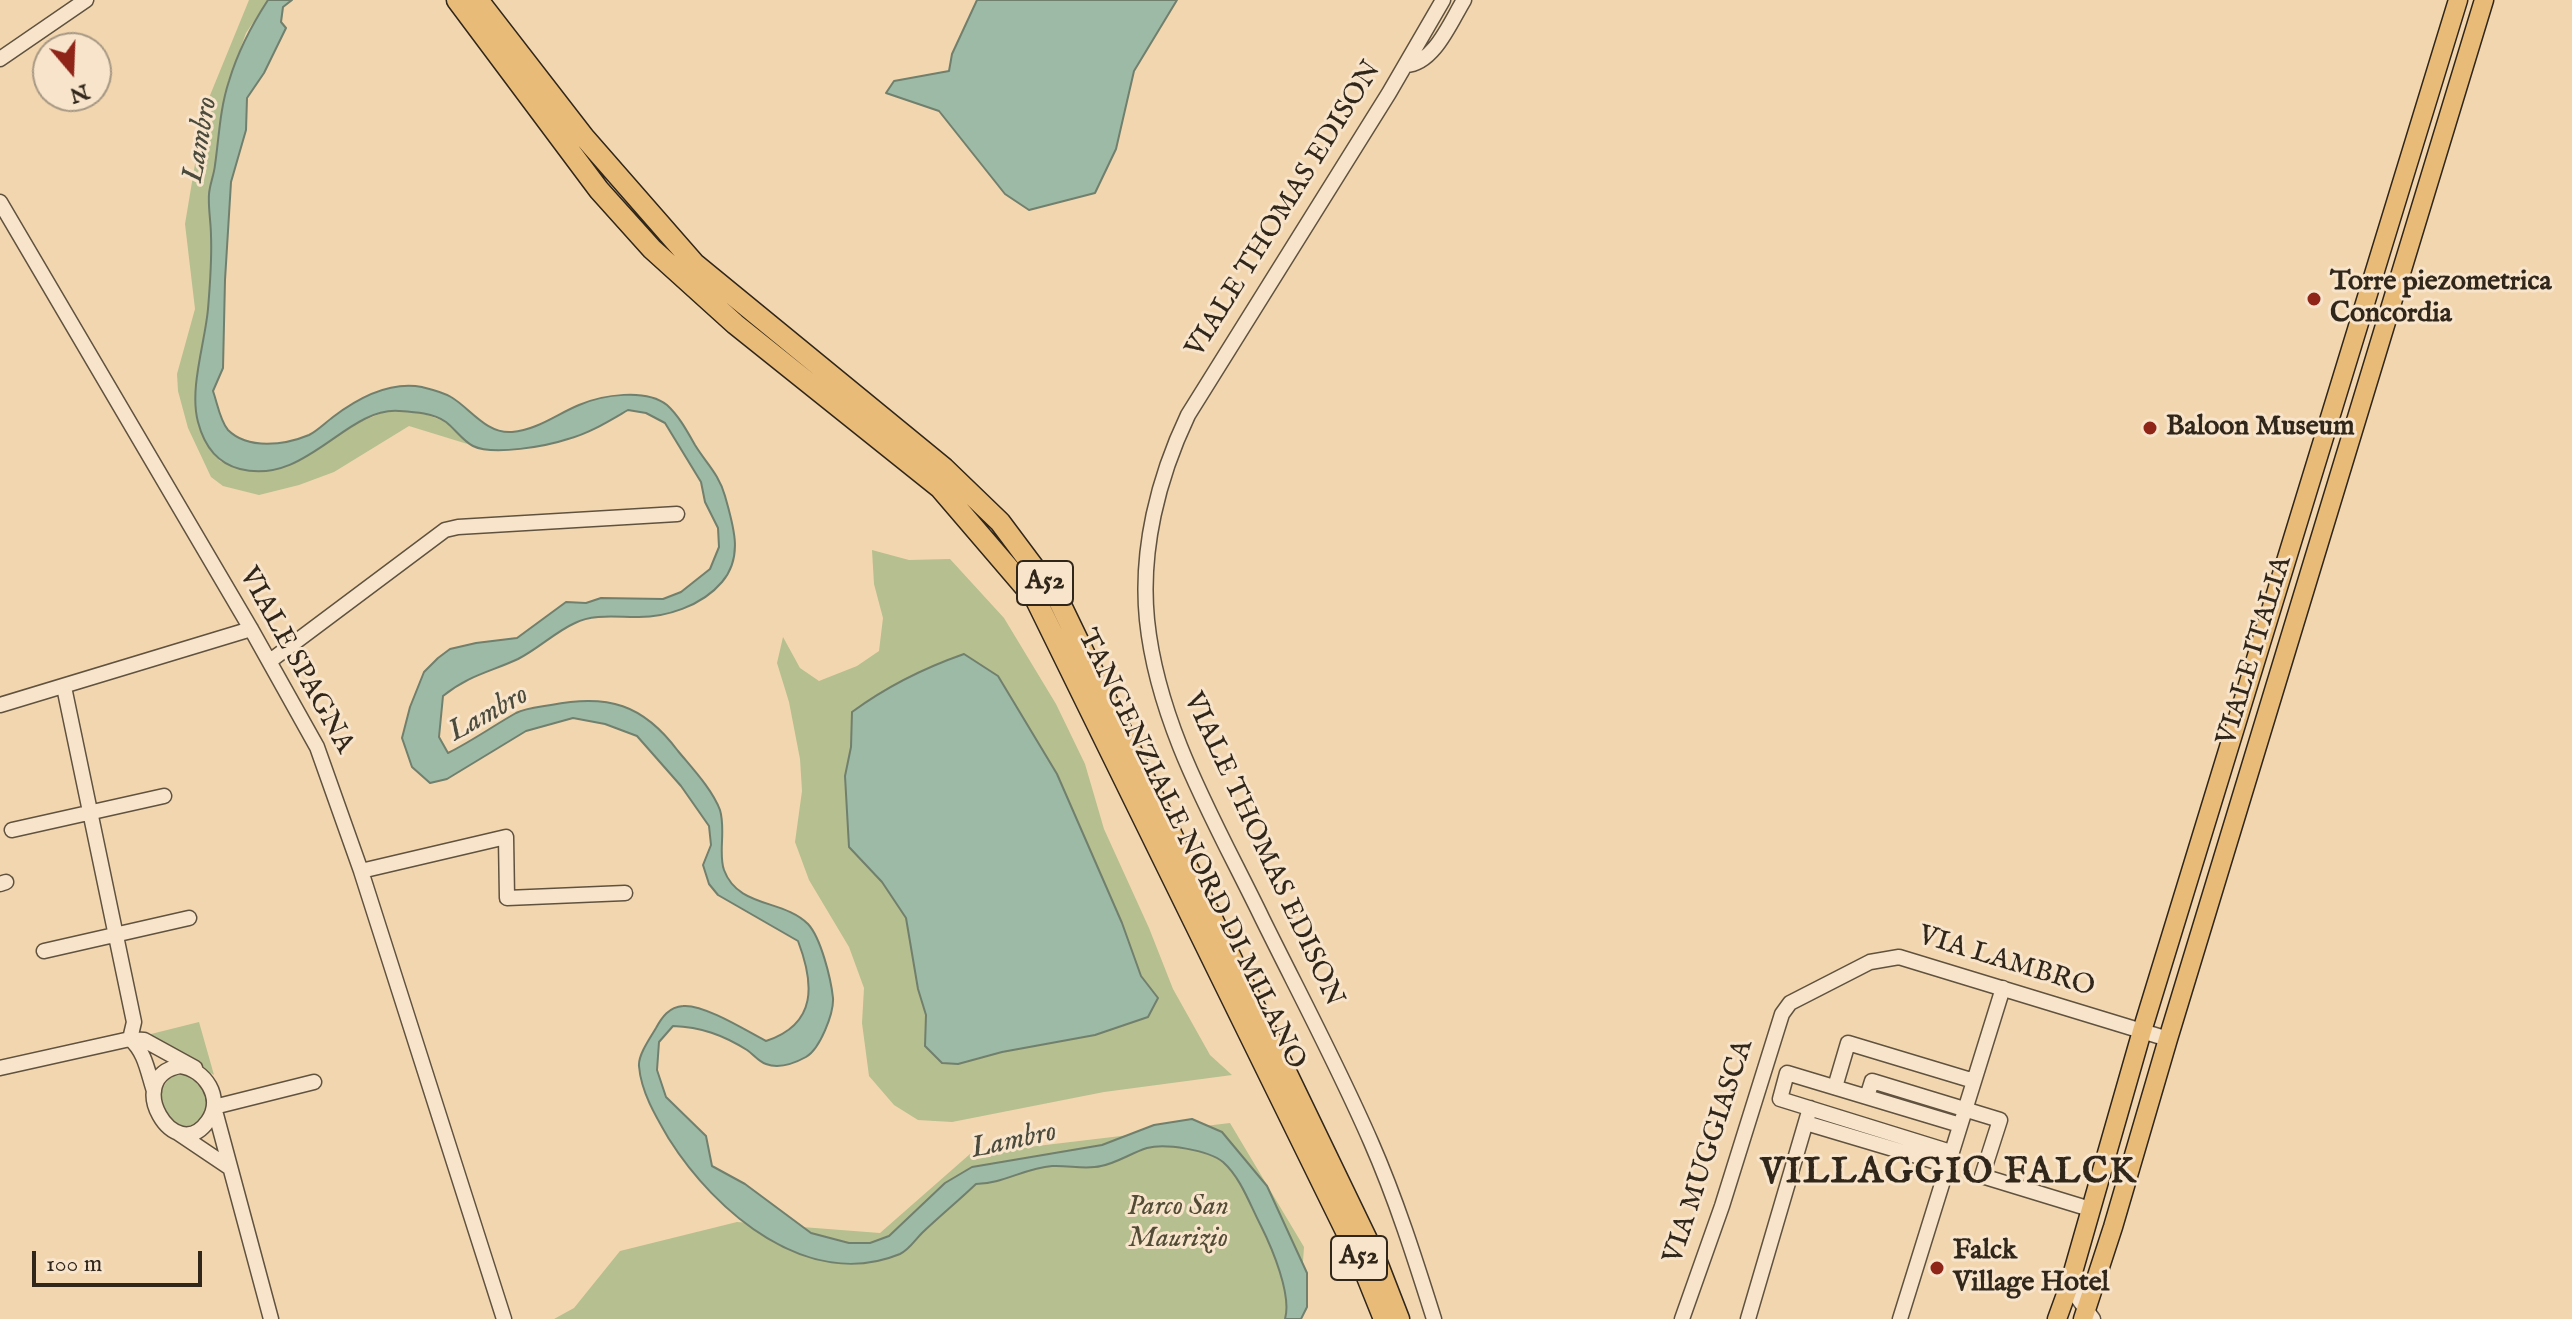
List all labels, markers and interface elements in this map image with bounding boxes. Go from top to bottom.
north arrow [32,32,112,112]
street label: VIALE THOMAS EDISON [1180,56,1390,364]
text: N [66,76,93,109]
water label: Lambro [177,94,227,186]
place label: Torre piezometrica Concordia [2330,266,2552,332]
marker: Torre piezometrica Concordia [2305,290,2323,308]
place label: Baloon Museum [2166,411,2355,445]
marker: Baloon Museum [2141,419,2159,437]
street label: VIALE ITALIA [2211,552,2301,750]
road number: A52 [1017,561,1073,605]
street label: VIALE SPAGNA [230,562,360,760]
street label: TANGENZIALE NORD DI MILANO [1069,624,1311,1076]
water label: Lambro [442,678,536,752]
street label: VIALE THOMAS EDISON [1174,688,1350,1012]
street label: VIA LAMBRO [1914,920,2098,1006]
street label: VIA MUGGIASCA [1658,1036,1762,1268]
water label: Lambro [968,1115,1060,1169]
district label: VILLAGGIO FALCK [1760,1153,2138,1197]
park label: Parco San Maurizio [1127,1191,1229,1257]
scale bar [36,1235,206,1285]
place label: Falck Village Hotel [1953,1235,2109,1301]
road number: A52 [1331,1236,1387,1280]
text: 100 m [46,1249,102,1280]
marker: Falck Village Hotel [1928,1259,1946,1277]

